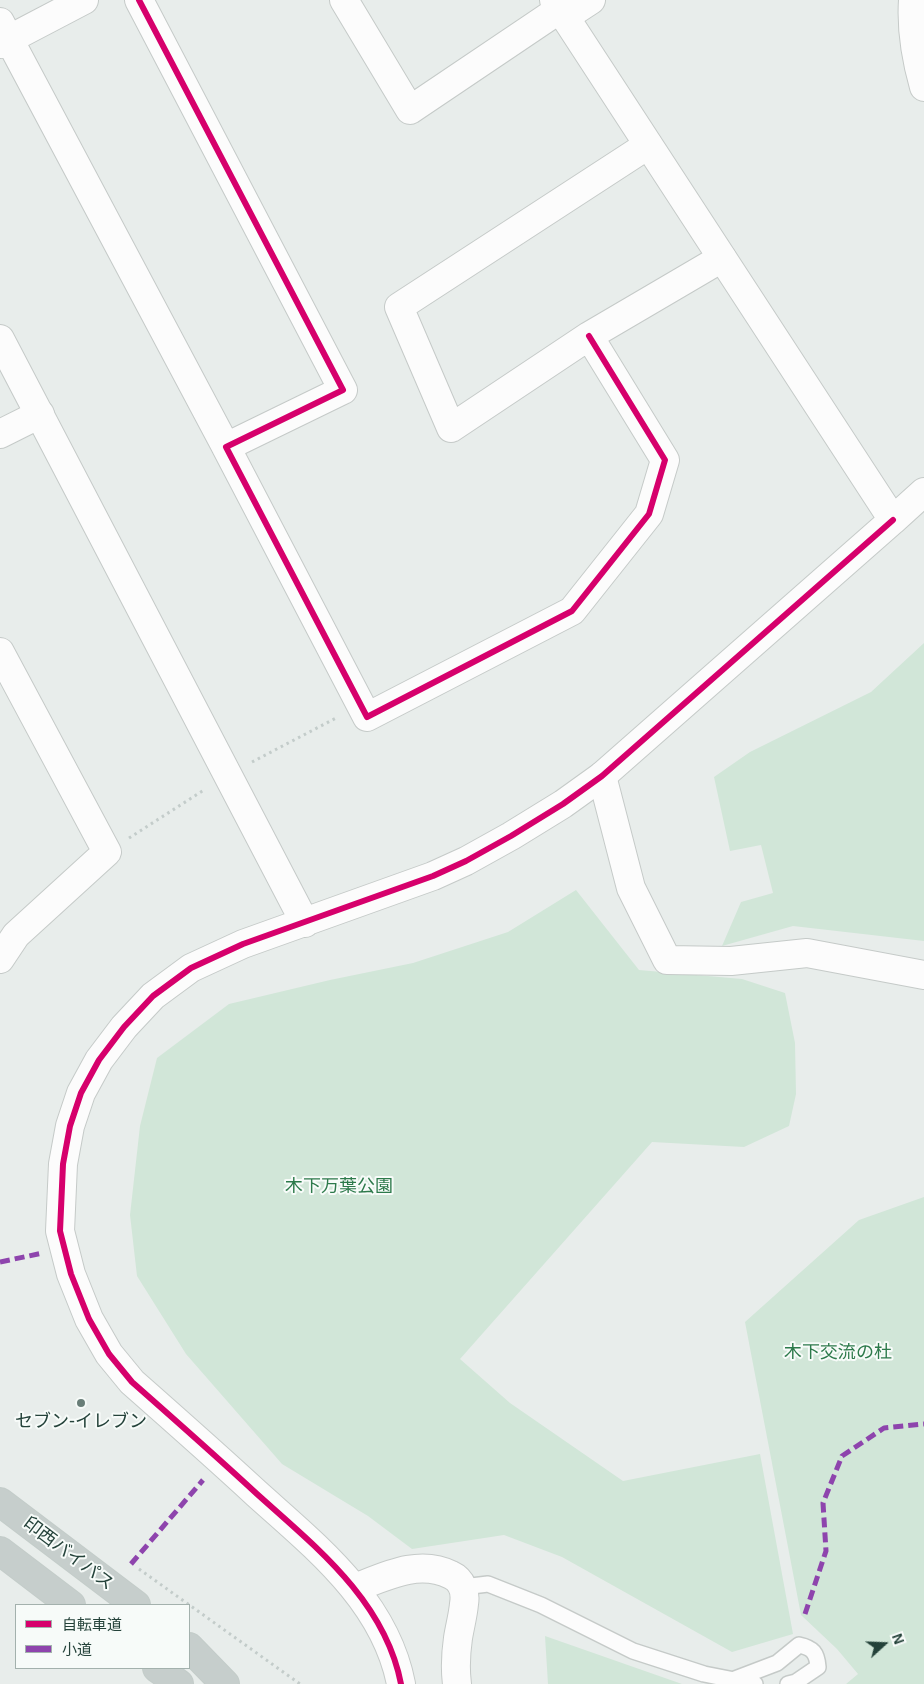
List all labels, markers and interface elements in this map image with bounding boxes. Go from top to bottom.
park label: 木下万葉公園 [285,1176,393,1198]
park label: 木下交流の杜 [784,1342,892,1364]
marker: セブン-イレブン [75,1397,87,1409]
place label: セブン-イレブン [15,1411,147,1433]
street label: 印西バイパス [18,1513,118,1595]
legend [15,1604,190,1669]
text: 自転車道 [62,1616,122,1633]
north arrow [859,1619,909,1669]
text: N [889,1631,907,1646]
text: 小道 [62,1641,92,1658]

